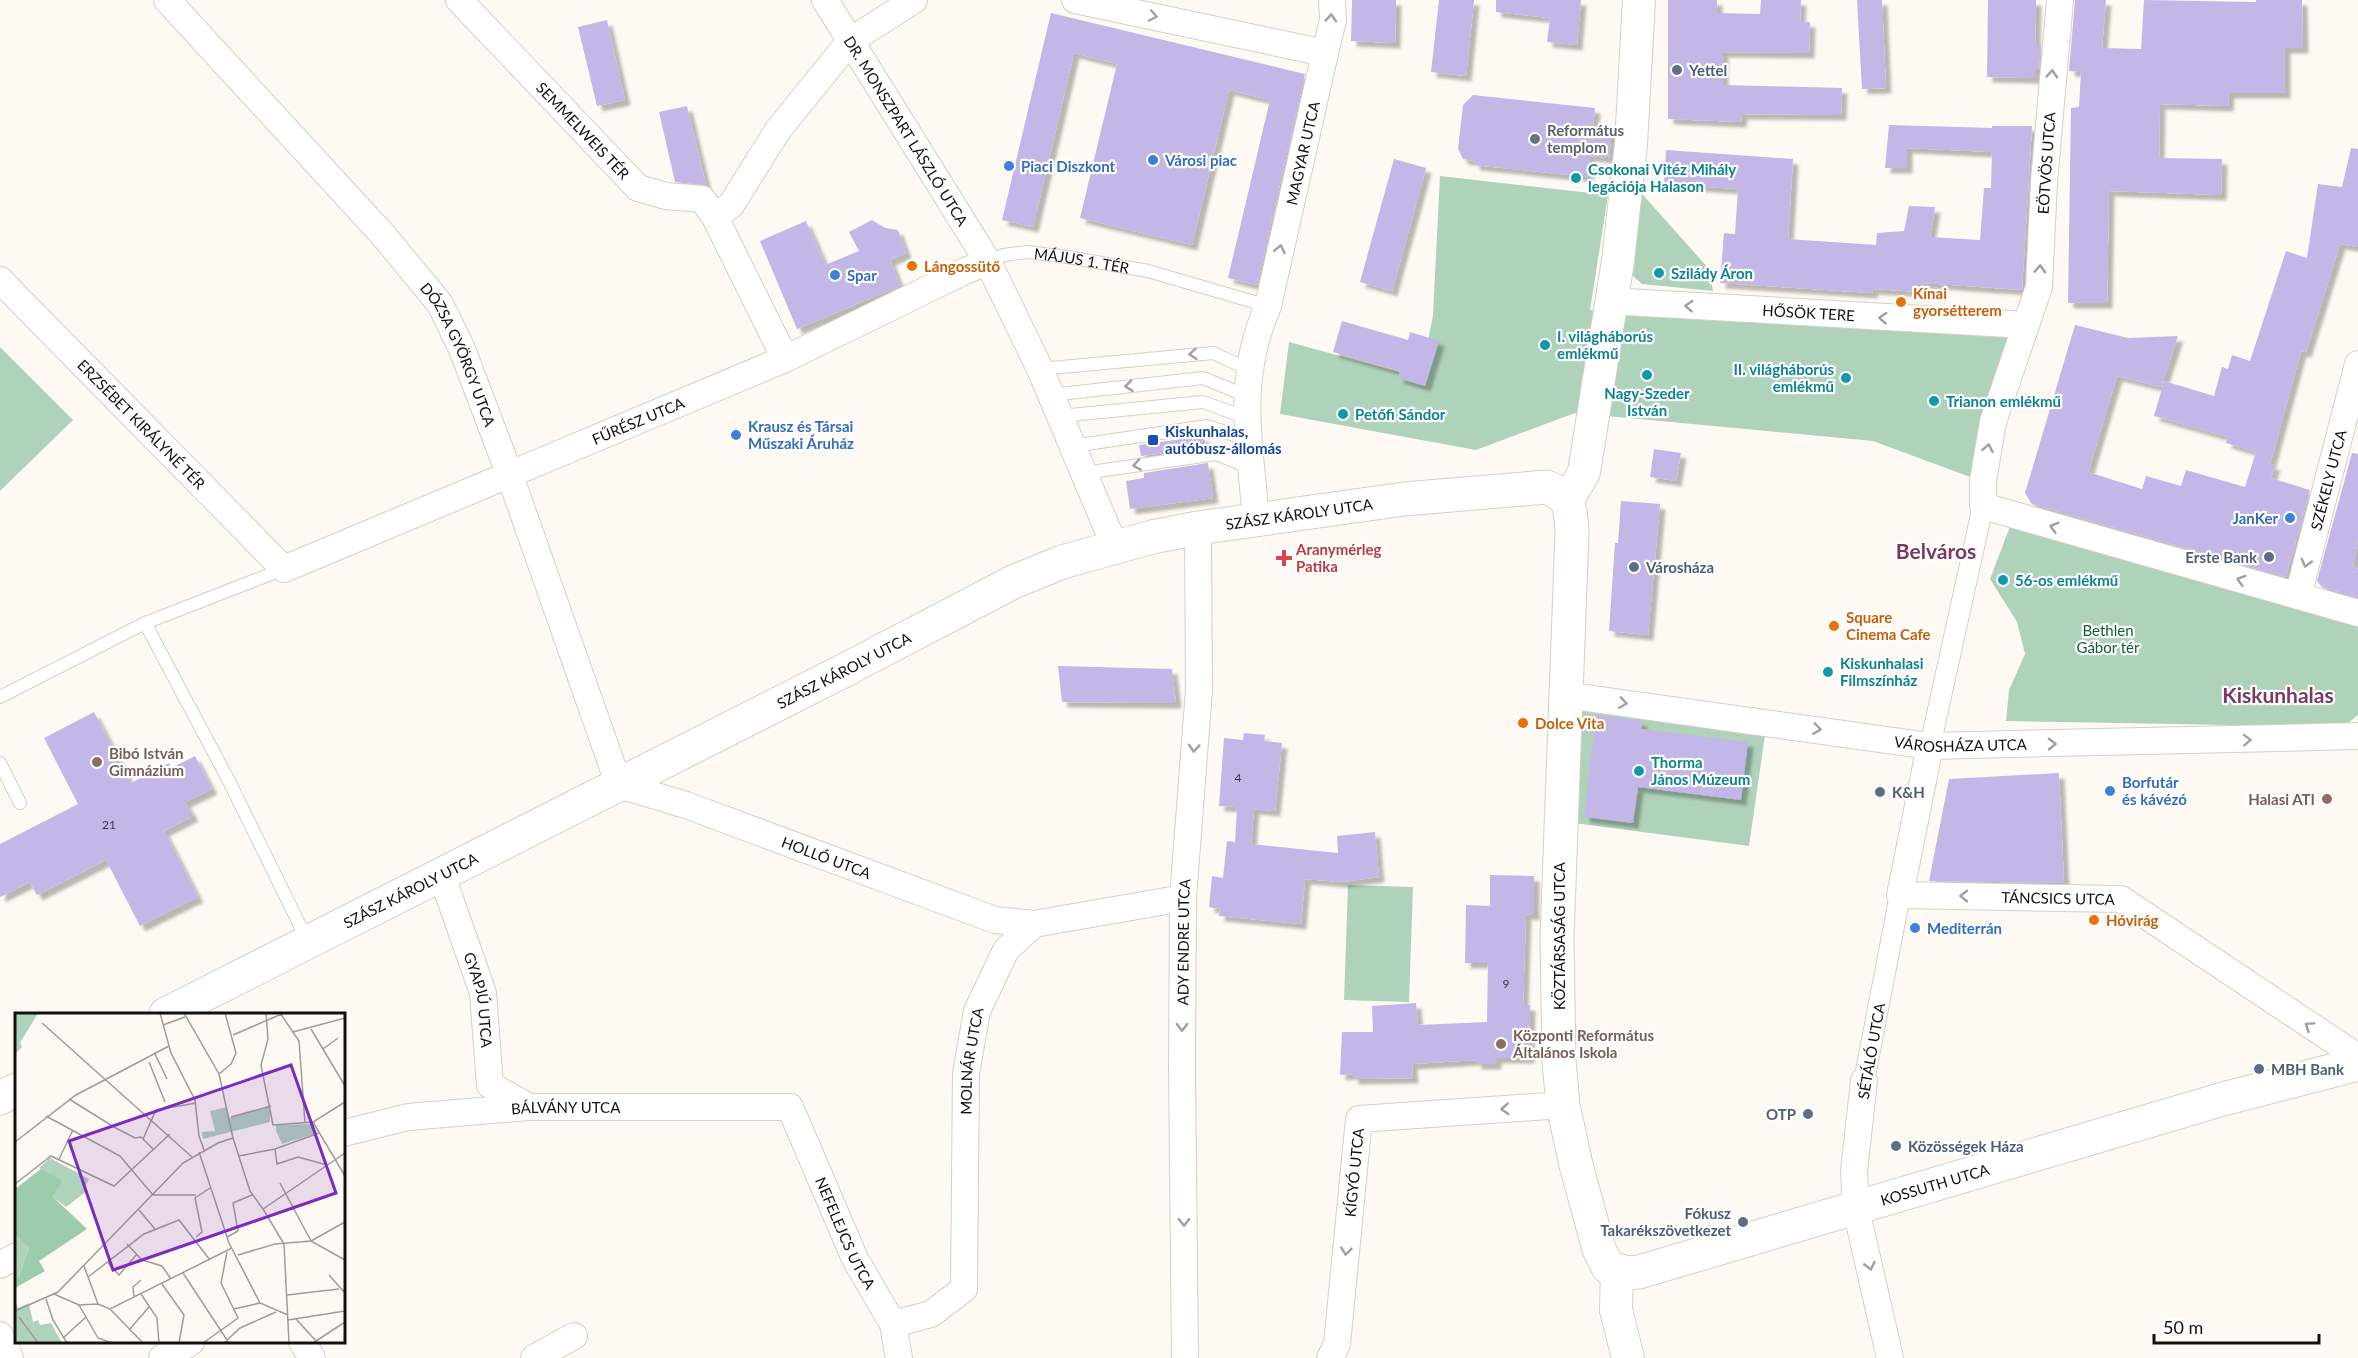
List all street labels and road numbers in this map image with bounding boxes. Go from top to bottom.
street label: DR. MONSZPART LÁSZLÓ UTCA [841,32,973,230]
street label: SEMMELWEIS TÉR [533,78,634,183]
street label: MAGYAR UTCA [1282,99,1323,207]
street label: EÖTVÖS UTCA [2033,111,2059,215]
street label: MÁJUS 1. TÉR [1033,244,1131,277]
street label: DÓZSA GYÖRGY UTCA [417,279,500,430]
street label: HŐSÖK TERE [1762,301,1855,324]
street label: ERZSÉBET KIRÁLYNÉ TÉR [74,356,210,493]
street label: FŰRÉSZ UTCA [589,393,688,448]
street label: SZÉKELY UTCA [2306,427,2350,532]
street label: SZÁSZ KÁROLY UTCA [1224,494,1374,533]
street label: SZÁSZ KÁROLY UTCA [774,628,915,712]
street label: VÁROSHÁZA UTCA [1893,732,2028,756]
street label: HOLLÓ UTCA [779,832,874,882]
street label: SZÁSZ KÁROLY UTCA [340,848,481,932]
street label: KÖZTÁRSASÁG UTCA [1550,861,1568,1010]
street label: ADY ENDRE UTCA [1173,877,1194,1005]
street label: TÁNCSICS UTCA [2001,888,2116,908]
street label: GYAPJÚ UTCA [460,950,496,1049]
street label: SÉTÁLÓ UTCA [1854,1001,1888,1101]
street label: MOLNÁR UTCA [957,1005,987,1115]
street label: BÁLVÁNY UTCA [510,1098,621,1117]
street label: KÍGYÓ UTCA [1340,1126,1367,1218]
street label: KOSSUTH UTCA [1878,1160,1992,1209]
street label: NEFELEJCS UTCA [812,1174,880,1293]

